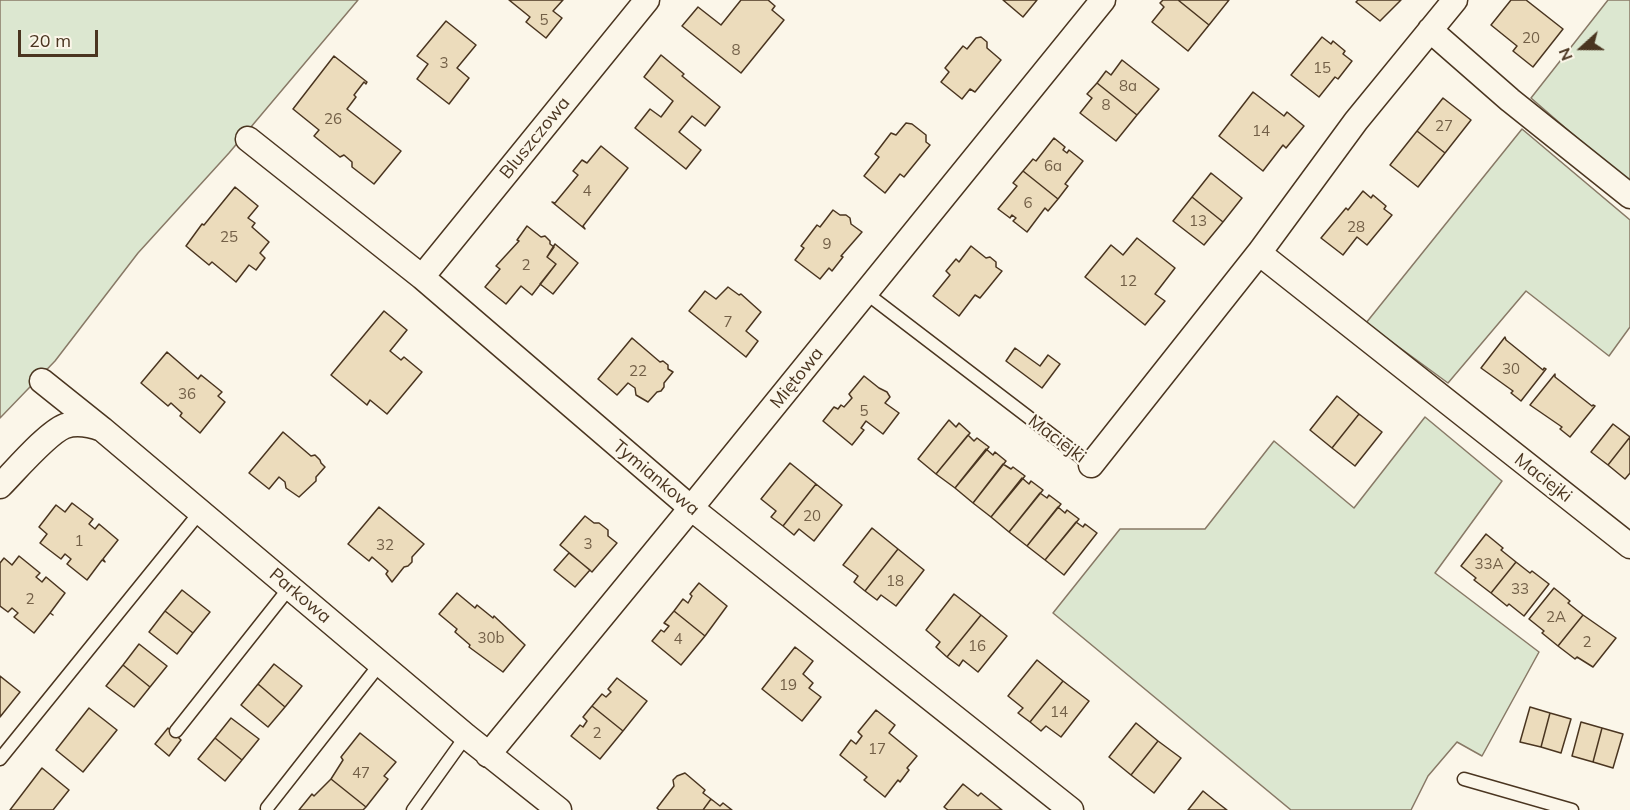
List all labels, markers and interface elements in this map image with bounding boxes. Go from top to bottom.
house number: 5 [540,11,548,29]
scale bar [21,18,100,56]
north arrow [1552,18,1612,78]
text: 20 m [29,29,71,52]
house number: 20 [1522,29,1540,47]
house number: 8 [732,41,740,59]
text: N [1554,45,1577,64]
house number: 3 [440,54,448,72]
house number: 15 [1313,59,1331,77]
house number: 8a [1119,77,1137,95]
street label: Bluszczowa [495,93,575,183]
house number: 8 [1102,96,1110,114]
house number: 26 [324,110,342,128]
house number: 27 [1435,117,1453,135]
house number: 14 [1252,122,1270,140]
house number: 6a [1044,157,1062,175]
house number: 4 [583,182,591,200]
house number: 6 [1024,194,1032,212]
house number: 13 [1189,212,1207,230]
house number: 28 [1347,218,1365,236]
house number: 25 [220,228,238,246]
house number: 9 [823,235,831,253]
house number: 2 [522,256,530,274]
house number: 12 [1119,272,1137,290]
house number: 7 [724,313,732,331]
street label: Miętowa [766,343,828,413]
house number: 30 [1502,360,1520,378]
house number: 22 [629,362,647,380]
house number: 36 [178,385,196,403]
house number: 5 [860,402,868,420]
street label: Maciejki [1024,410,1090,468]
street label: Tymiankowa [608,436,704,520]
street label: Maciejki [1510,449,1576,507]
house number: 20 [803,507,821,525]
house number: 1 [75,532,83,550]
house number: 3 [584,535,592,553]
house number: 32 [376,536,394,554]
house number: 33A [1474,555,1504,573]
street label: Parkowa [265,564,335,628]
house number: 18 [886,572,904,590]
house number: 33 [1511,580,1529,598]
house number: 2 [26,590,34,608]
house number: 2A [1546,608,1566,626]
house number: 30b [478,629,504,647]
house number: 4 [674,630,682,648]
house number: 2 [1583,633,1591,651]
house number: 16 [968,637,986,655]
house number: 19 [779,676,797,694]
house number: 14 [1050,703,1068,721]
house number: 2 [593,724,601,742]
house number: 17 [868,740,886,758]
house number: 47 [352,764,370,782]

